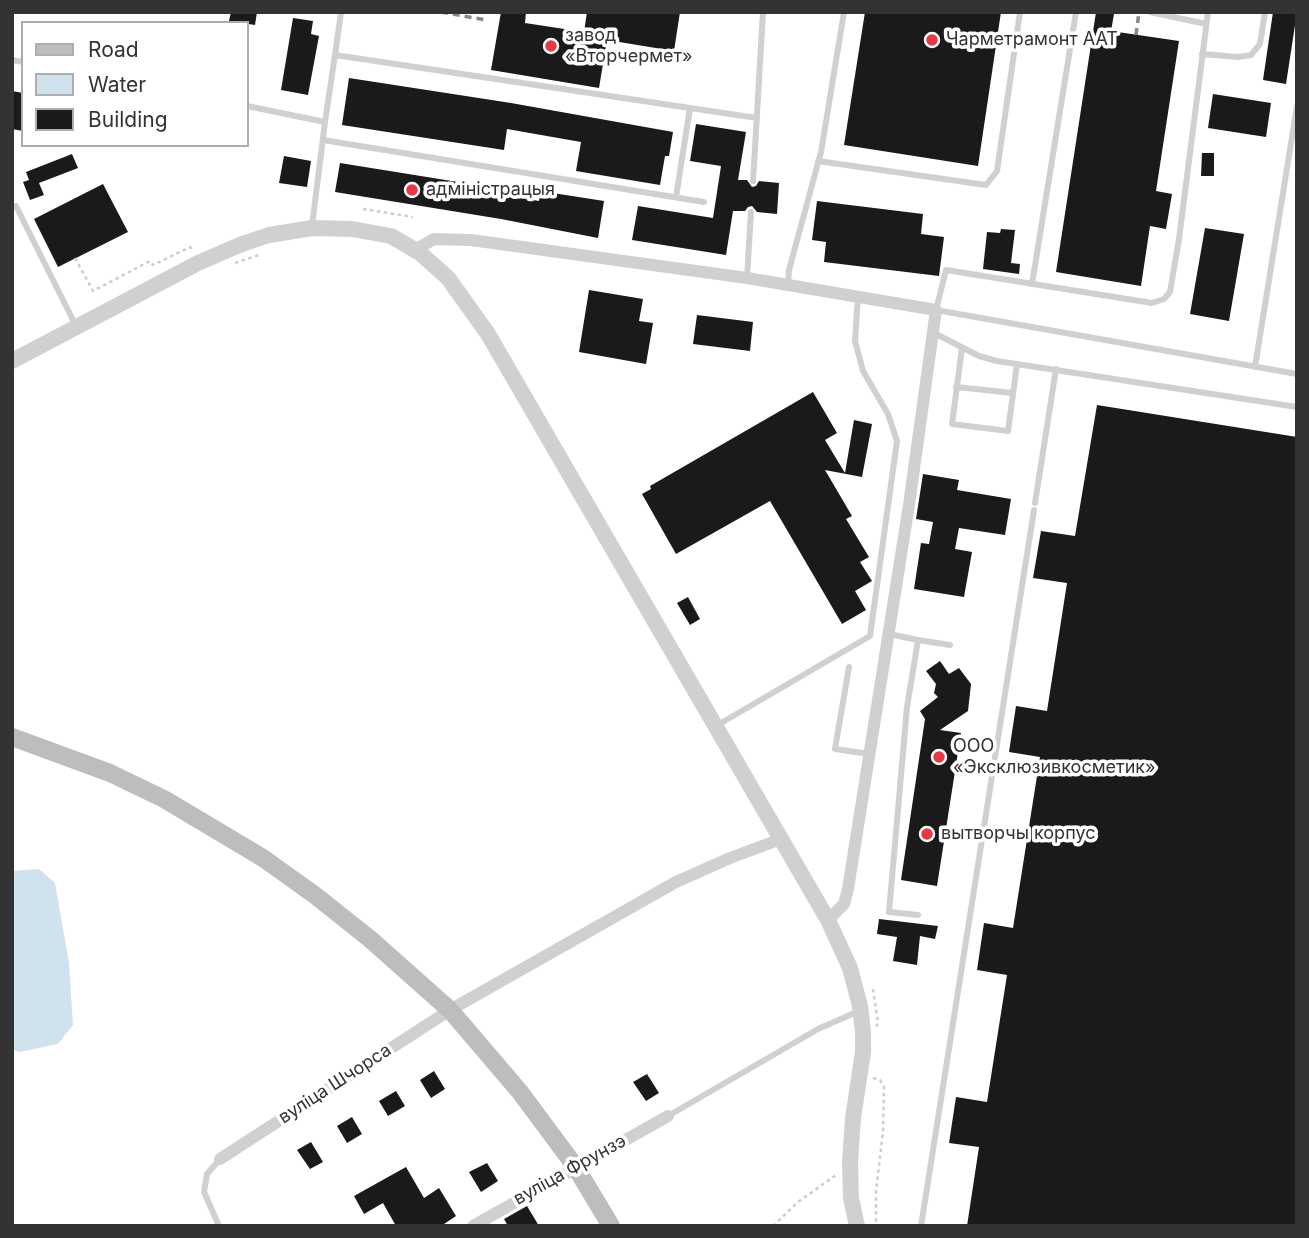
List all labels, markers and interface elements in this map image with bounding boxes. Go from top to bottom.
legend [21,21,248,147]
place label: завод «Вторчермет» [565,25,692,68]
place label: Чарметрамонт ААТ [946,29,1118,51]
marker: Чарметрамонт ААТ [924,32,940,48]
text: Road [88,37,139,62]
marker: завод «Вторчермет» [543,38,559,54]
text: Water [88,72,146,97]
text: Building [88,107,168,132]
place label: адміністрацыя [426,179,555,201]
marker: адміністрацыя [404,182,420,198]
place label: ООО «Эксклюзивкосметик» [953,736,1156,778]
marker: ООО «Эксклюзивкосметик» [931,749,947,765]
place label: вытворчы корпус [941,823,1095,845]
marker: вытворчы корпус [919,826,935,842]
street label: вуліца Шчорса [275,1040,395,1128]
street label: вуліца Фрунзэ [510,1130,630,1210]

